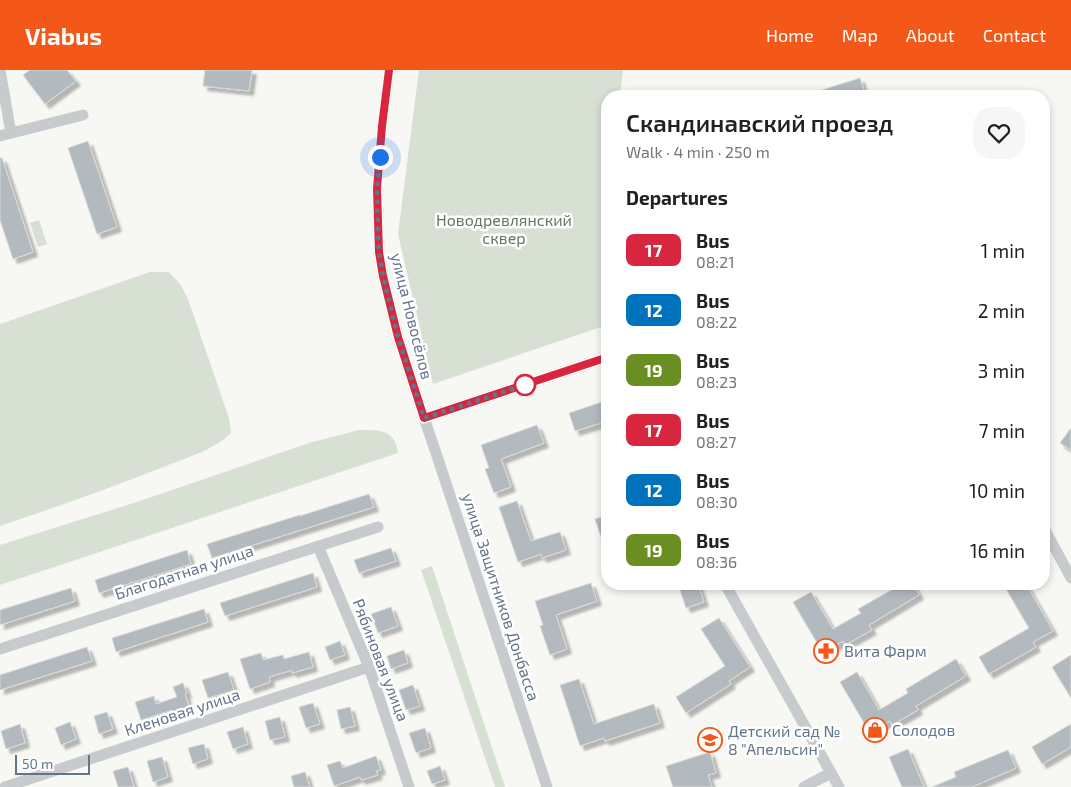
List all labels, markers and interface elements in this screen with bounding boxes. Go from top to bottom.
text: Viabus [25,21,102,50]
text: Home [766,24,814,46]
text: Map [842,24,878,46]
text: About [906,24,955,46]
text: Contact [983,24,1046,46]
button: heart [973,107,1025,159]
text: Скандинавский проезд [626,108,893,137]
text: Walk · 4 min · 250 m [626,142,770,161]
your location [368,145,393,170]
text: Departures [626,186,728,209]
park label: Новодревлянский сквер [436,210,572,247]
text: Bus [696,229,730,252]
text: 17 [645,239,662,261]
text: 1 min [981,239,1025,262]
street label: улица Новосёлов [387,251,437,381]
text: 08:21 [696,252,735,271]
text: Bus [696,289,730,312]
text: 12 [644,299,663,321]
text: 2 min [978,299,1025,322]
text: 08:22 [696,312,737,331]
text: Bus [696,349,730,372]
text: 19 [644,359,663,381]
text: 3 min [978,359,1025,382]
text: 08:23 [696,372,737,391]
unlabelled marker [514,374,536,396]
text: Bus [696,409,730,432]
text: 17 [645,419,662,441]
text: 7 min [979,419,1025,442]
text: 08:27 [696,432,736,451]
text: Bus [696,469,730,492]
text: 12 [644,479,663,501]
text: 10 min [969,479,1025,502]
street label: улица Защитников Донбасса [458,491,544,703]
text: 08:30 [696,492,738,511]
text: Bus [696,529,730,552]
text: 19 [644,539,663,561]
text: 16 min [970,539,1025,562]
street label: Благодатная улица [112,540,256,604]
text: 08:36 [696,552,737,571]
street label: Рябиновая улица [348,596,414,724]
pharmacy icon: Вита Фарм [813,638,839,664]
place label: Вита Фарм [844,641,927,660]
street label: Кленовая улица [122,684,242,740]
shop icon: Солодов [862,717,888,743]
place label: Солодов [892,720,955,739]
place label: Детский сад № 8 "Апельсин" [728,721,841,758]
school or university icon: Детский сад № 8 "Апельсин" [697,727,723,753]
scale bar [15,752,90,775]
text: 50 m [22,755,53,772]

